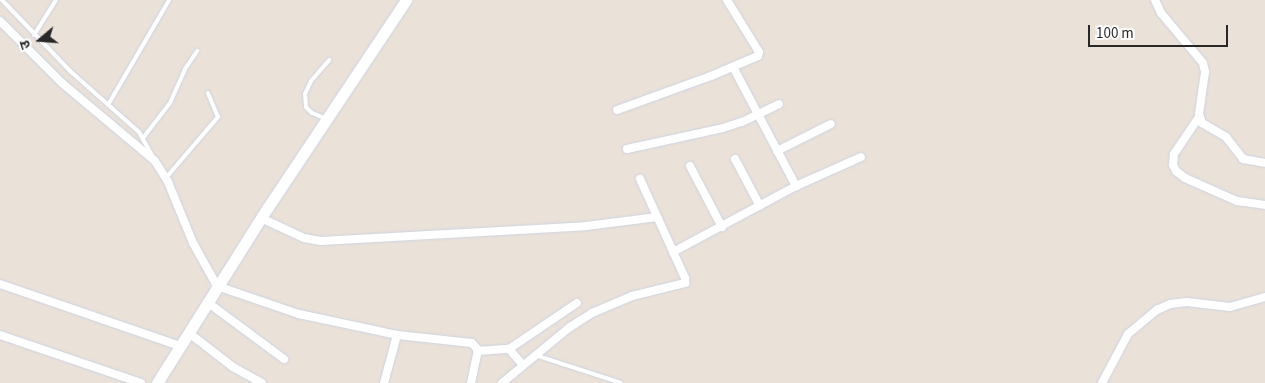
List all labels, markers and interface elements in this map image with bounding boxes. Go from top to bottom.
north arrow [15,15,65,65]
scale bar [1090,15,1230,47]
text: 100 m [1096,23,1134,44]
text: उ [15,38,37,52]

